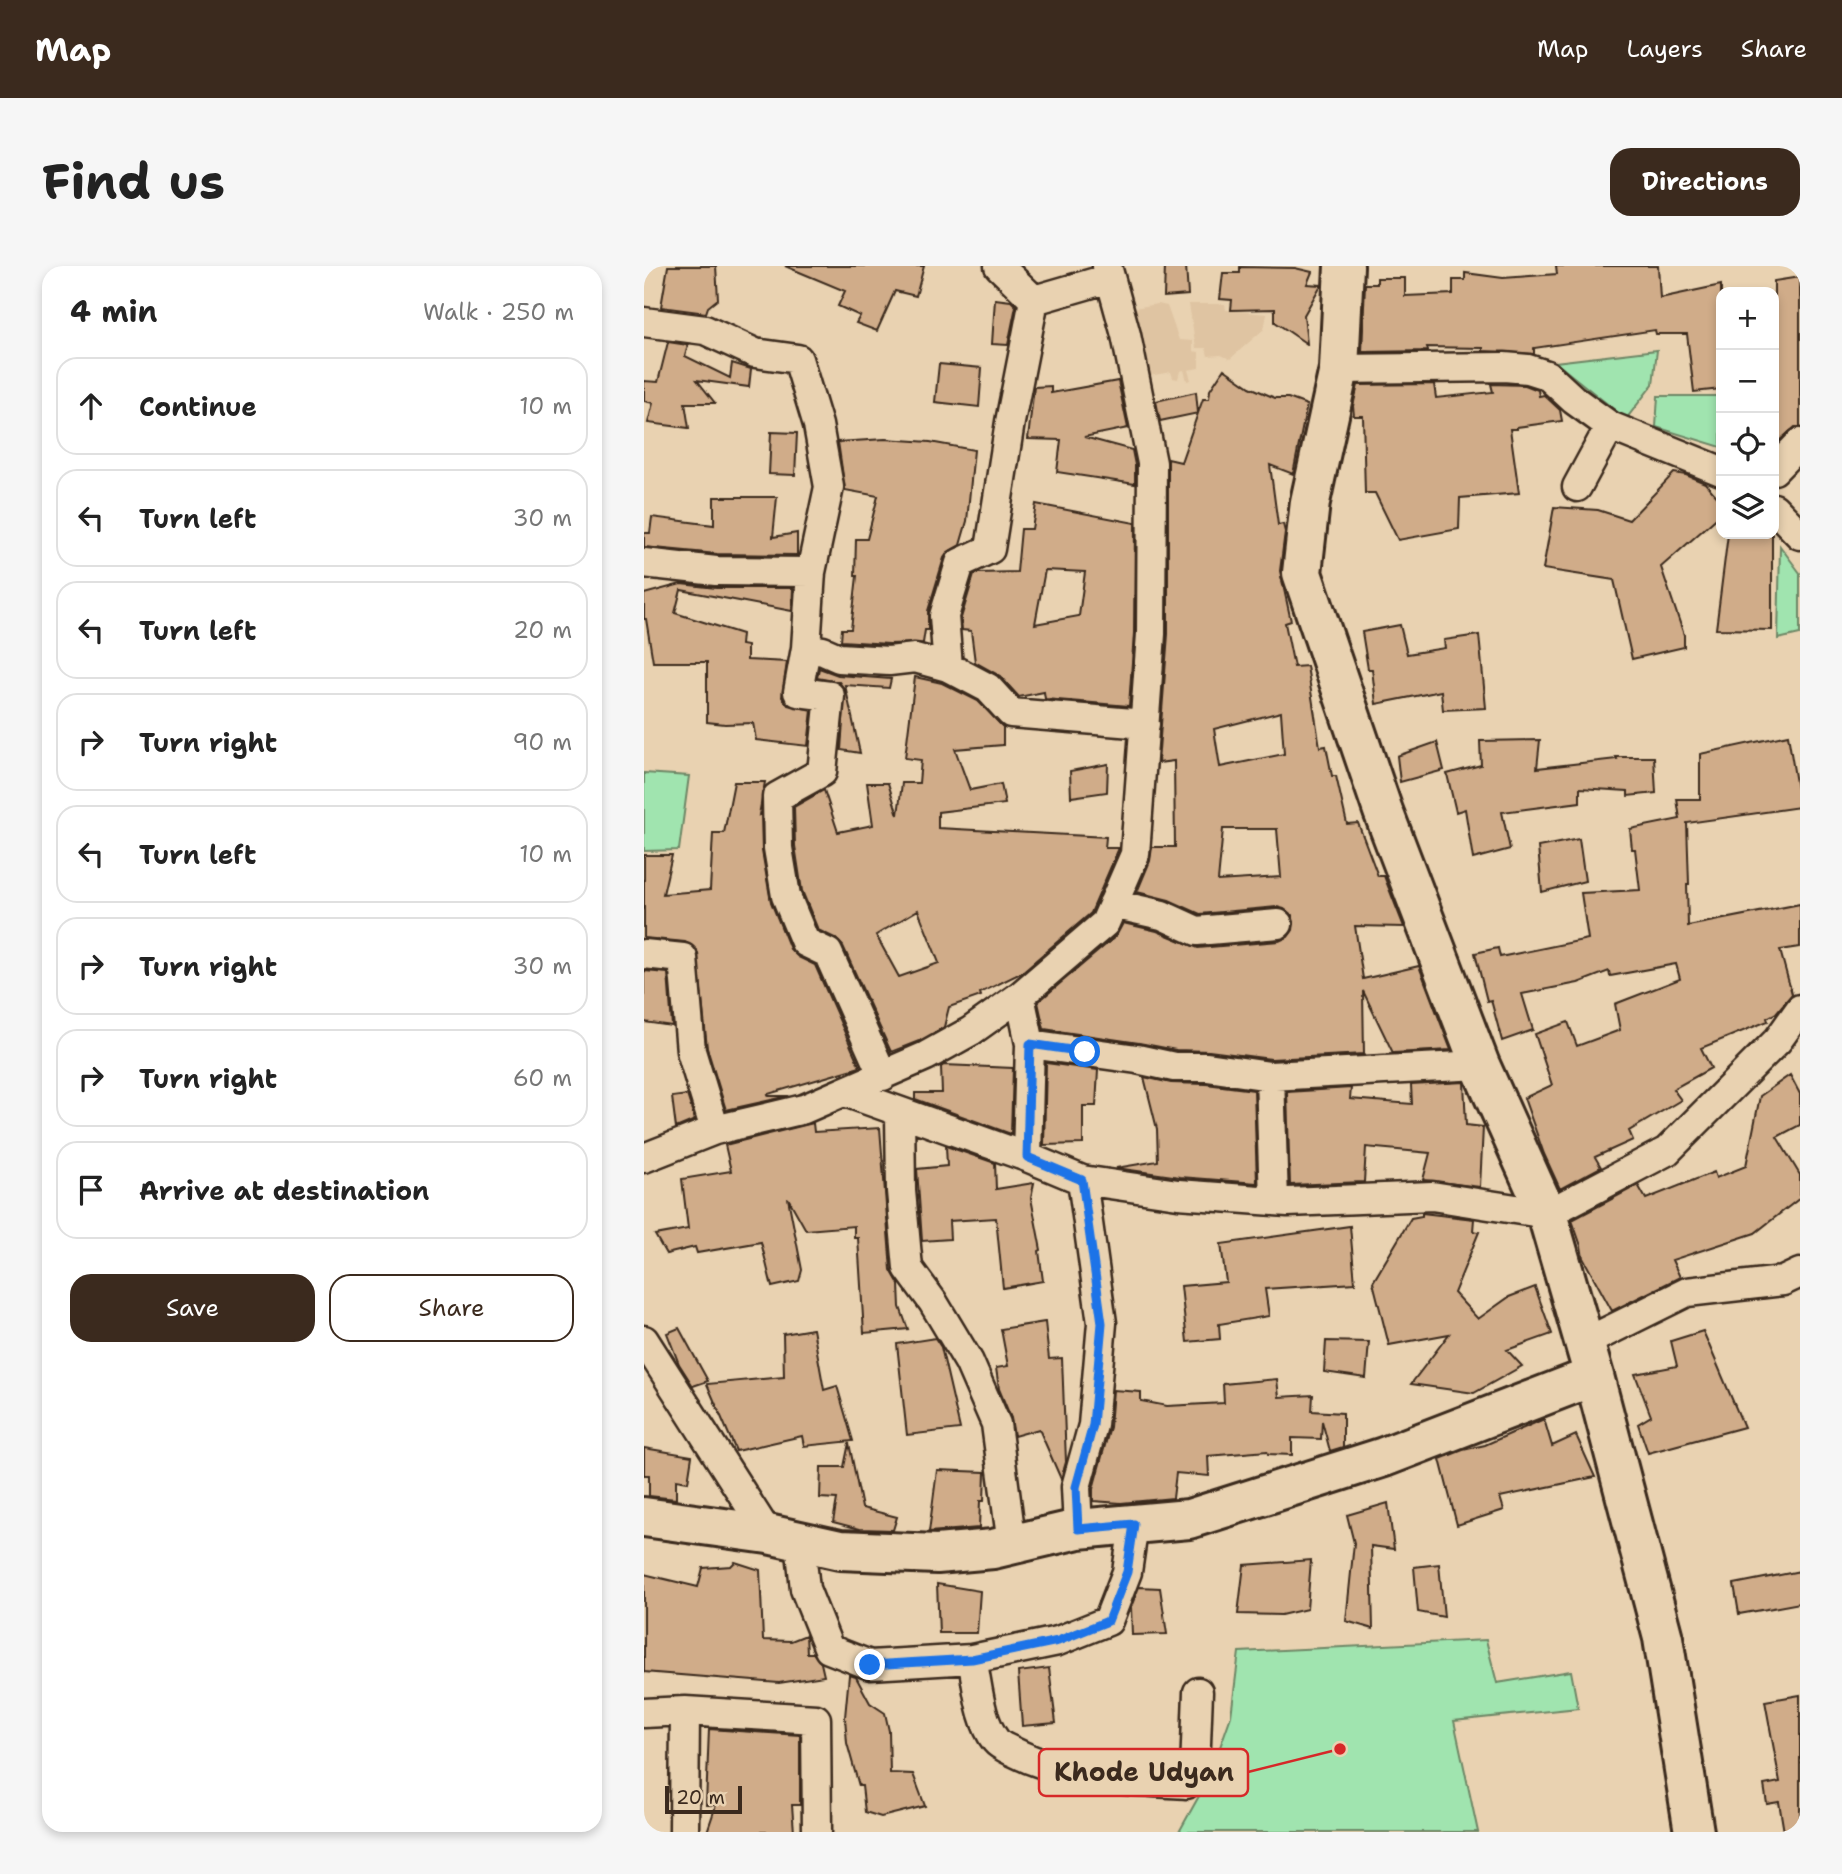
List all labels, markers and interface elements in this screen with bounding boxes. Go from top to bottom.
text: Map [35,27,111,72]
text: Map [1537,33,1588,65]
text: Layers [1626,33,1703,65]
text: Share [1741,33,1807,65]
button: Directions [1610,148,1800,216]
text: Find us [42,149,225,215]
map controls [1716,287,1779,539]
button: + [1716,287,1779,350]
text: 4 min [70,291,157,332]
text: Walk · 250 m [423,297,574,327]
button: − [1716,350,1779,413]
icon: ahead [72,387,110,425]
text: Continue [139,389,257,424]
text: 10 m [519,391,572,421]
button: locate [1716,413,1779,476]
button: layers [1716,476,1779,539]
icon: left [72,499,110,537]
text: Turn left [139,501,256,536]
text: 30 m [513,503,572,533]
icon: left [72,611,110,649]
text: Turn left [139,613,256,648]
text: 20 m [513,615,572,645]
icon: right [72,723,110,761]
text: Turn right [139,725,277,760]
text: 90 m [512,727,572,757]
icon: left [72,835,110,873]
text: Turn left [139,837,256,872]
text: 10 m [519,839,572,869]
icon: right [72,947,110,985]
text: Turn right [139,949,277,984]
text: 30 m [513,951,572,981]
route start [1069,1036,1100,1067]
icon: right [72,1059,110,1097]
text: Turn right [139,1061,277,1096]
text: 60 m [513,1063,572,1093]
icon: arrive [72,1171,110,1209]
text: Arrive at destination [139,1173,429,1208]
button: Save [70,1274,315,1342]
button: Share [329,1274,574,1342]
route end [854,1649,885,1680]
callout: Khode Udyan [1039,1749,1248,1796]
text: Khode Udyan [1054,1754,1234,1789]
scale bar [665,1783,742,1815]
text: 20 m [676,1785,725,1810]

